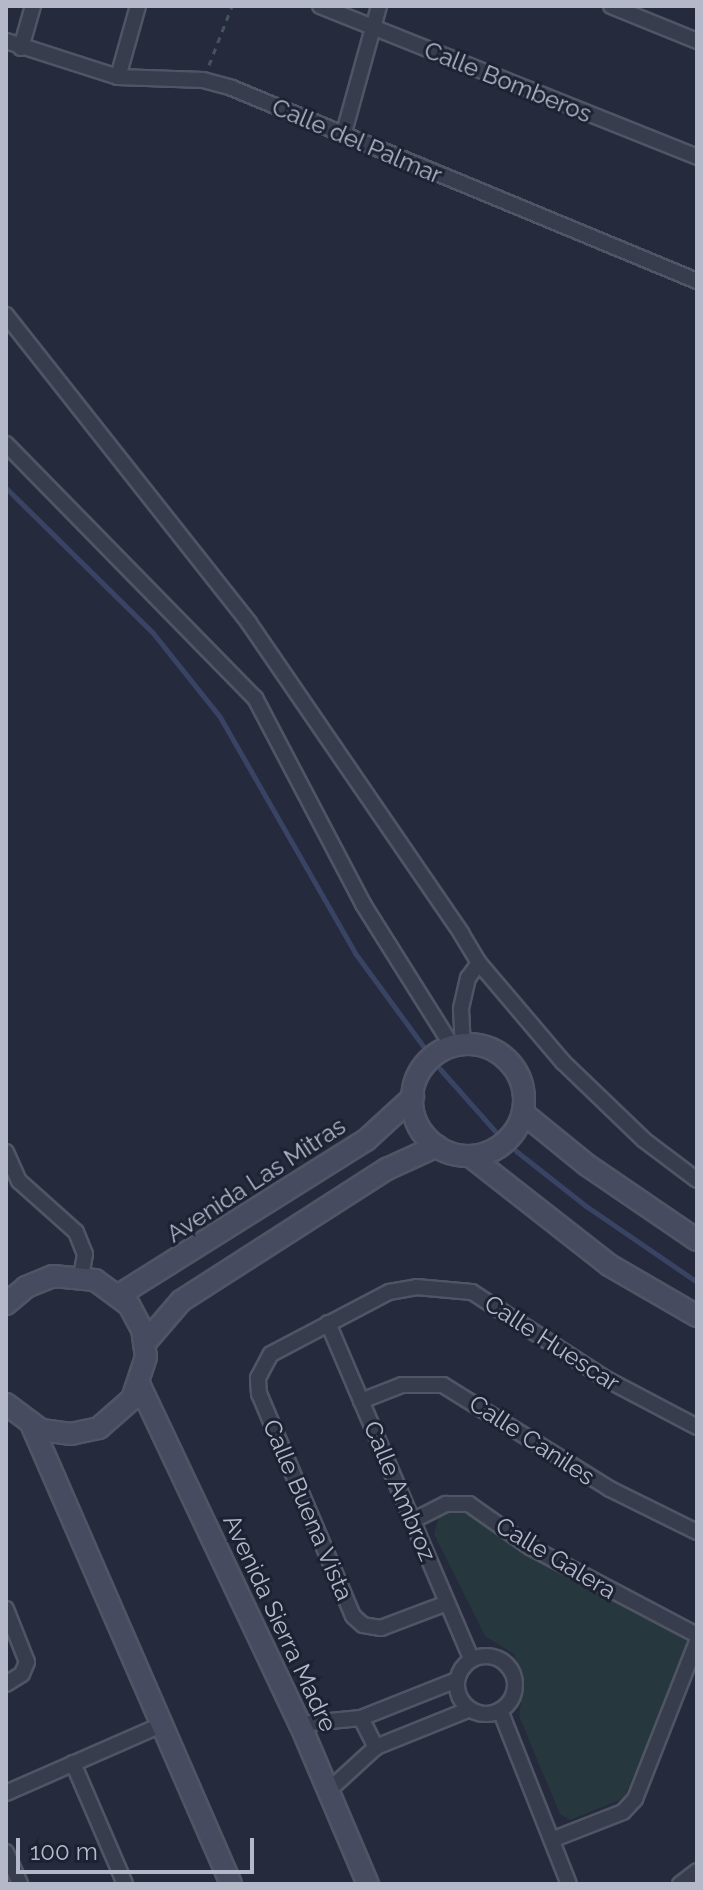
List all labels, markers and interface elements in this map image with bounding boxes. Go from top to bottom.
street label: Calle Bomberos [420,35,596,129]
street label: Calle del Palmar [267,92,447,190]
street label: Avenida Las Mitras [161,1111,351,1249]
street label: Calle Huescar [479,1289,625,1397]
street label: Calle Caniles [464,1389,600,1491]
street label: Calle Buena Vista [257,1415,359,1605]
street label: Calle Ambroz [357,1416,443,1566]
street label: Avenida Sierra Madre [217,1510,343,1736]
street label: Calle Galera [491,1511,621,1605]
scale bar [20,1822,258,1872]
text: 100 m [30,1837,98,1866]

